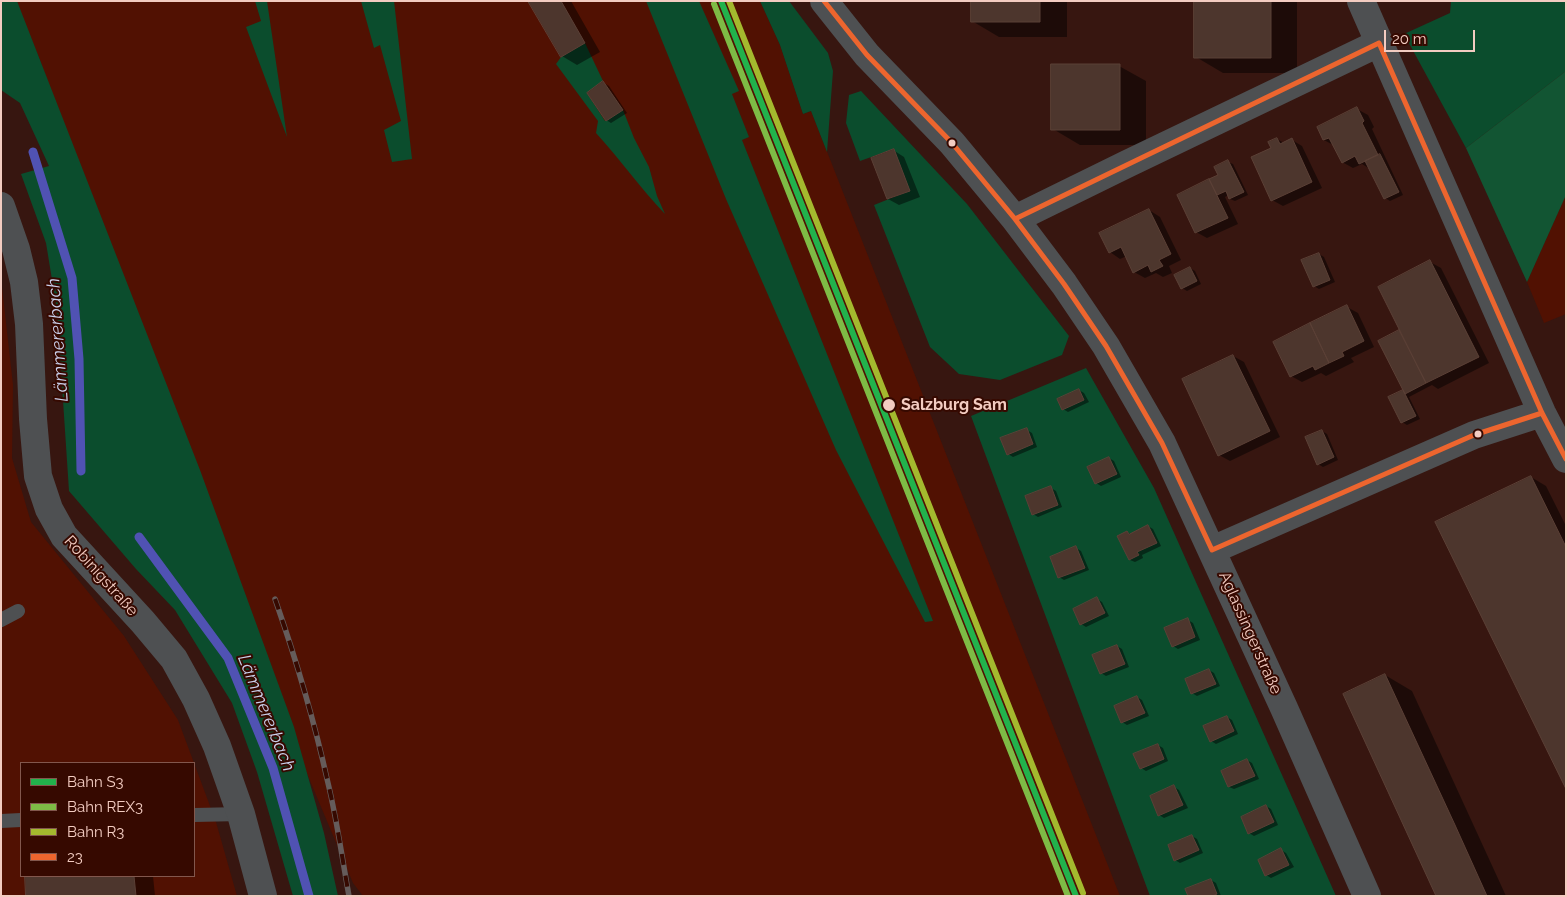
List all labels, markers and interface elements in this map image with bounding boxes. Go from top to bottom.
scale bar [1387,20,1478,52]
text: 20 m [1392,30,1427,48]
unlabelled marker [947,138,957,148]
water label: Lämmererbach [43,277,73,403]
place label: Salzburg Sam [901,395,1007,415]
marker: Salzburg Sam [881,397,897,413]
unlabelled marker [1473,429,1483,439]
street label: Robinigstraße [60,532,142,620]
street label: Aglassingerstraße [1214,569,1286,697]
water label: Lämmererbach [233,651,299,775]
legend [20,762,195,877]
text: Bahn S3 [67,773,124,791]
text: Bahn REX3 [67,798,143,816]
text: Bahn R3 [67,823,124,841]
text: 23 [67,848,83,866]

